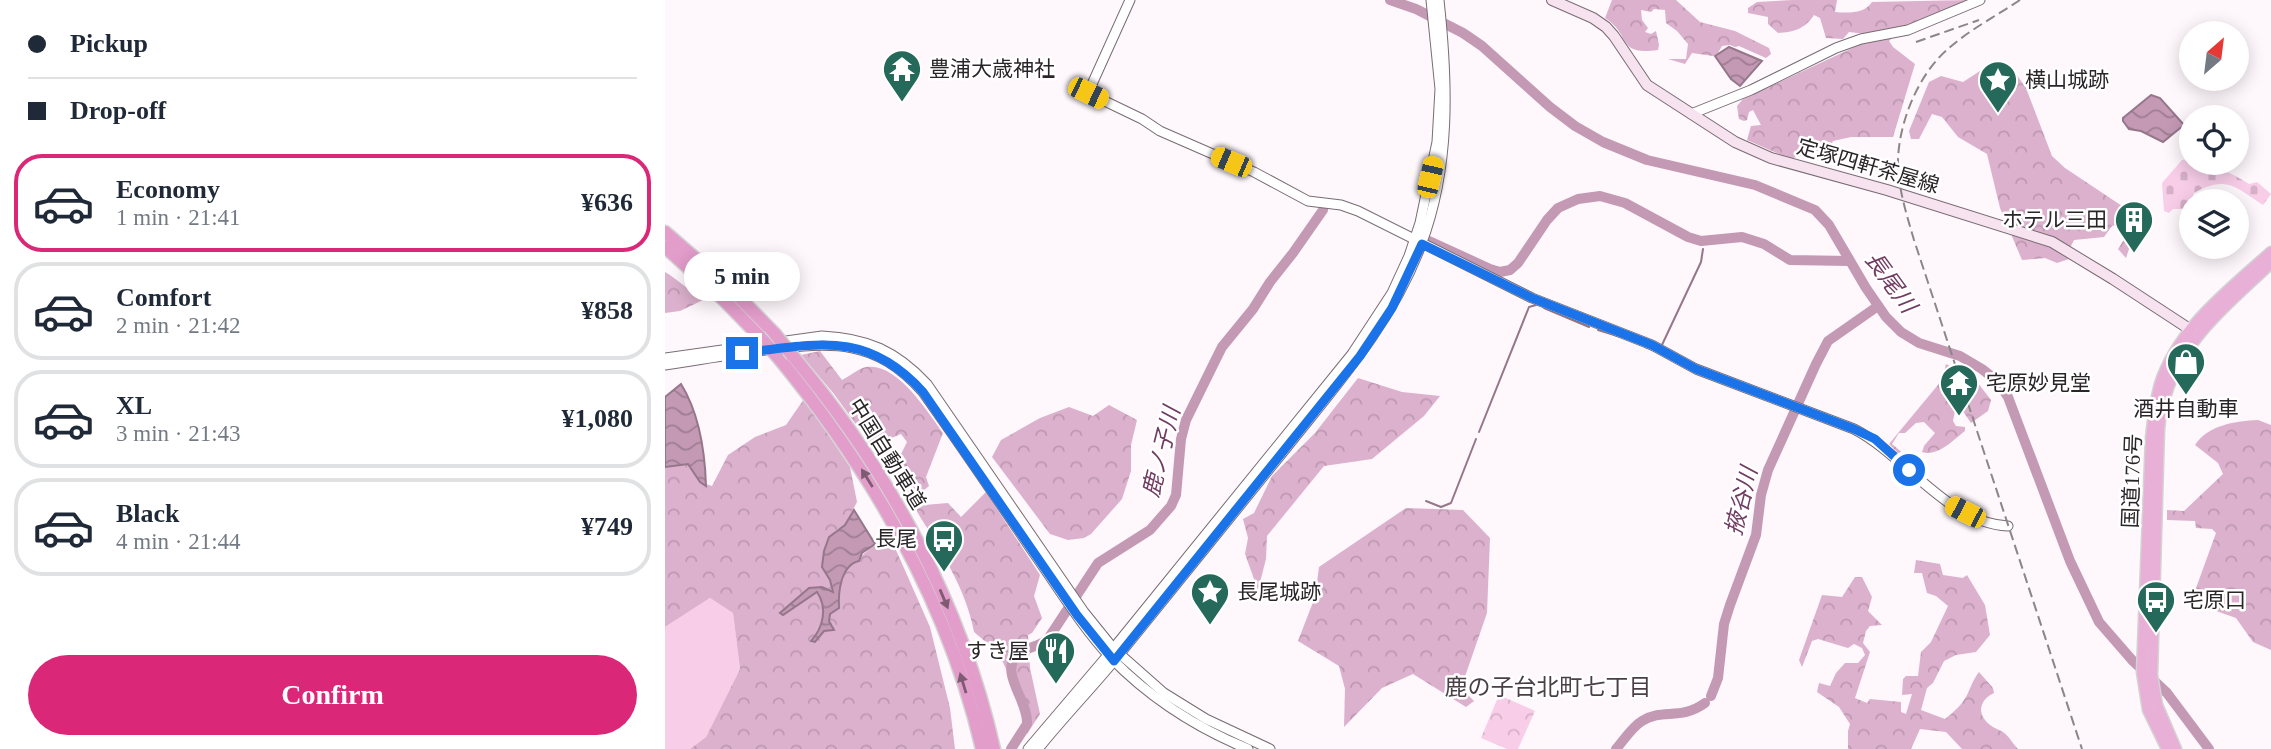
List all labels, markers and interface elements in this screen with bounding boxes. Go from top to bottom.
north arrow [2179,21,2249,91]
map controls [2179,21,2249,259]
text: Pickup [70,29,148,58]
temple icon: 豊浦大歳神社 [881,48,923,103]
place label: 豊浦大歳神社 [929,57,1055,81]
place icon: 横山城跡 [1977,59,2019,114]
place label: 横山城跡 [2025,68,2109,92]
car [1065,74,1112,112]
text: Drop-off [70,96,166,125]
button: locate [2179,105,2249,175]
street label: 定塚四軒茶屋線 [1794,134,1942,198]
car [1208,144,1255,180]
car [1416,154,1445,200]
icon: car [32,172,95,235]
text: Economy [116,175,220,204]
text: ¥636 [581,188,633,217]
button: layers [2179,189,2249,259]
building icon: ホテル三田 [2113,199,2155,254]
text: 1 min · 21:41 [116,205,241,230]
place label: ホテル三田 [2002,208,2107,232]
water label: 長尾川 [1860,247,1923,320]
callout: 5 min [684,252,800,300]
text: 5 min [714,264,770,289]
icon: car [32,280,95,343]
text: Comfort [116,283,211,312]
text: ¥858 [581,296,633,325]
text: 2 min · 21:42 [116,313,241,338]
route end [726,337,758,369]
shop icon: 酒井自動車 [2165,341,2207,396]
temple icon: 宅原妙見堂 [1938,362,1980,417]
place label: 宅原妙見堂 [1986,371,2091,395]
icon: car [32,388,95,451]
text: XL [116,391,152,420]
street label: 中国自動車道 [843,394,931,514]
place label: 酒井自動車 [2134,397,2239,421]
water label: 鹿ノ子川 [1138,402,1185,500]
text: ¥1,080 [562,404,633,433]
text: 3 min · 21:43 [116,421,241,446]
street label: 国道176号 [2118,433,2146,529]
route start [1893,454,1925,486]
water label: 掖谷川 [1721,462,1763,538]
one-way arrow [861,468,874,487]
car [1942,493,1989,531]
icon: car [32,496,95,559]
text: Black [116,499,180,528]
text: ¥749 [581,512,633,541]
bus stop icon: 長尾 [923,518,965,573]
place label: 長尾 [875,527,917,551]
text: 4 min · 21:44 [116,529,241,554]
place icon: 長尾城跡 [1189,571,1231,626]
bus stop icon: 宅原口 [2135,579,2177,634]
place label: 長尾城跡 [1237,580,1321,604]
place label: 宅原口 [2183,588,2246,612]
one-way arrow [938,589,950,609]
restaurant icon: すき屋 [1035,630,1077,685]
place label: すき屋 [966,639,1029,663]
button: Confirm [28,655,637,735]
one-way arrow [957,673,968,694]
district label: 鹿の子台北町七丁目 [1445,675,1652,700]

